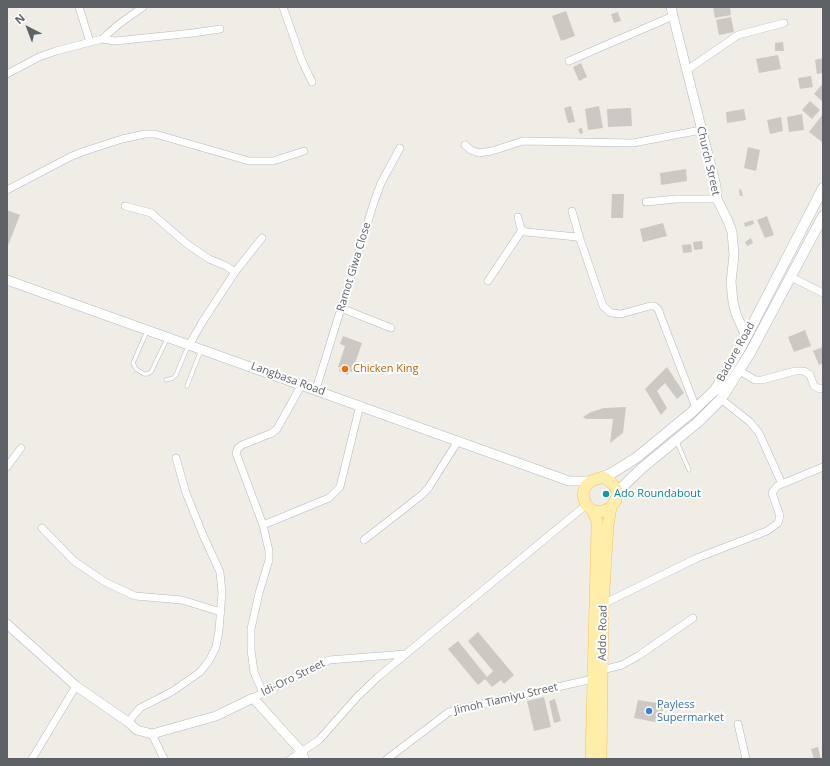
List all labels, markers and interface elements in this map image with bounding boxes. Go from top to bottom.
north arrow [8,8,48,48]
text: N [11,10,28,27]
street label: Church Street [694,125,722,197]
street label: Ramot Giwa Close [334,221,374,313]
street label: Badore Road [714,320,758,384]
street label: Langbasa Road [249,359,327,399]
place label: Chicken King [353,362,419,376]
marker: Chicken King [340,364,350,374]
place label: Ado Roundabout [614,487,701,501]
marker: Ado Roundabout [601,489,611,499]
street label: Addo Road [596,605,610,661]
street label: Idi-Oro Street [259,657,327,699]
street label: Jimoh Tiamiyu Street [453,681,559,717]
place label: Payless Supermarket [657,698,724,724]
marker: Payless Supermarket [644,706,654,716]

